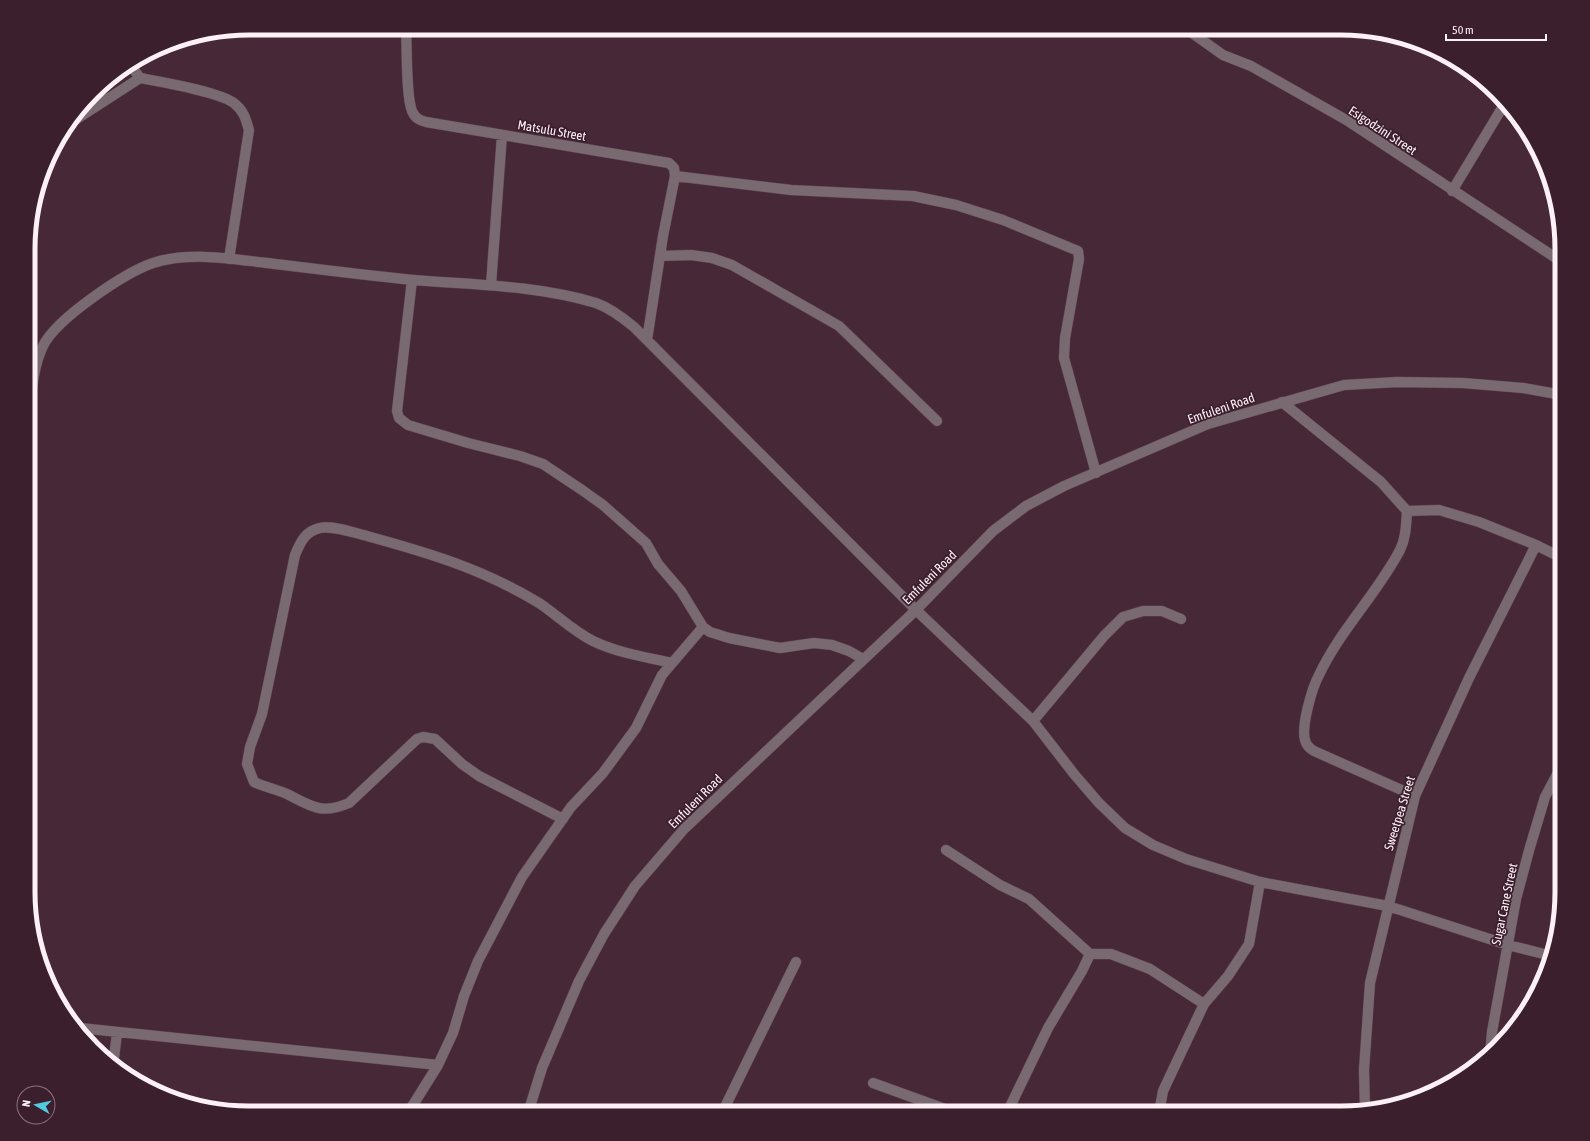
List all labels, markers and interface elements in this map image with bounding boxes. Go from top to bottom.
scale bar [1446,16,1546,42]
text: 50 m [1452,23,1474,37]
street label: Esigodzini Street [1346,103,1420,158]
street label: Matsulu Street [516,117,588,144]
street label: Emfuleni Road [1186,390,1257,427]
street label: Emfuleni Road [899,547,959,607]
street label: Emfuleni Road [665,771,725,831]
street label: Sweetpea Street [1381,774,1418,852]
street label: Sugar Cane Street [1489,862,1521,946]
north arrow [16,1085,56,1125]
text: N [20,1099,33,1108]

